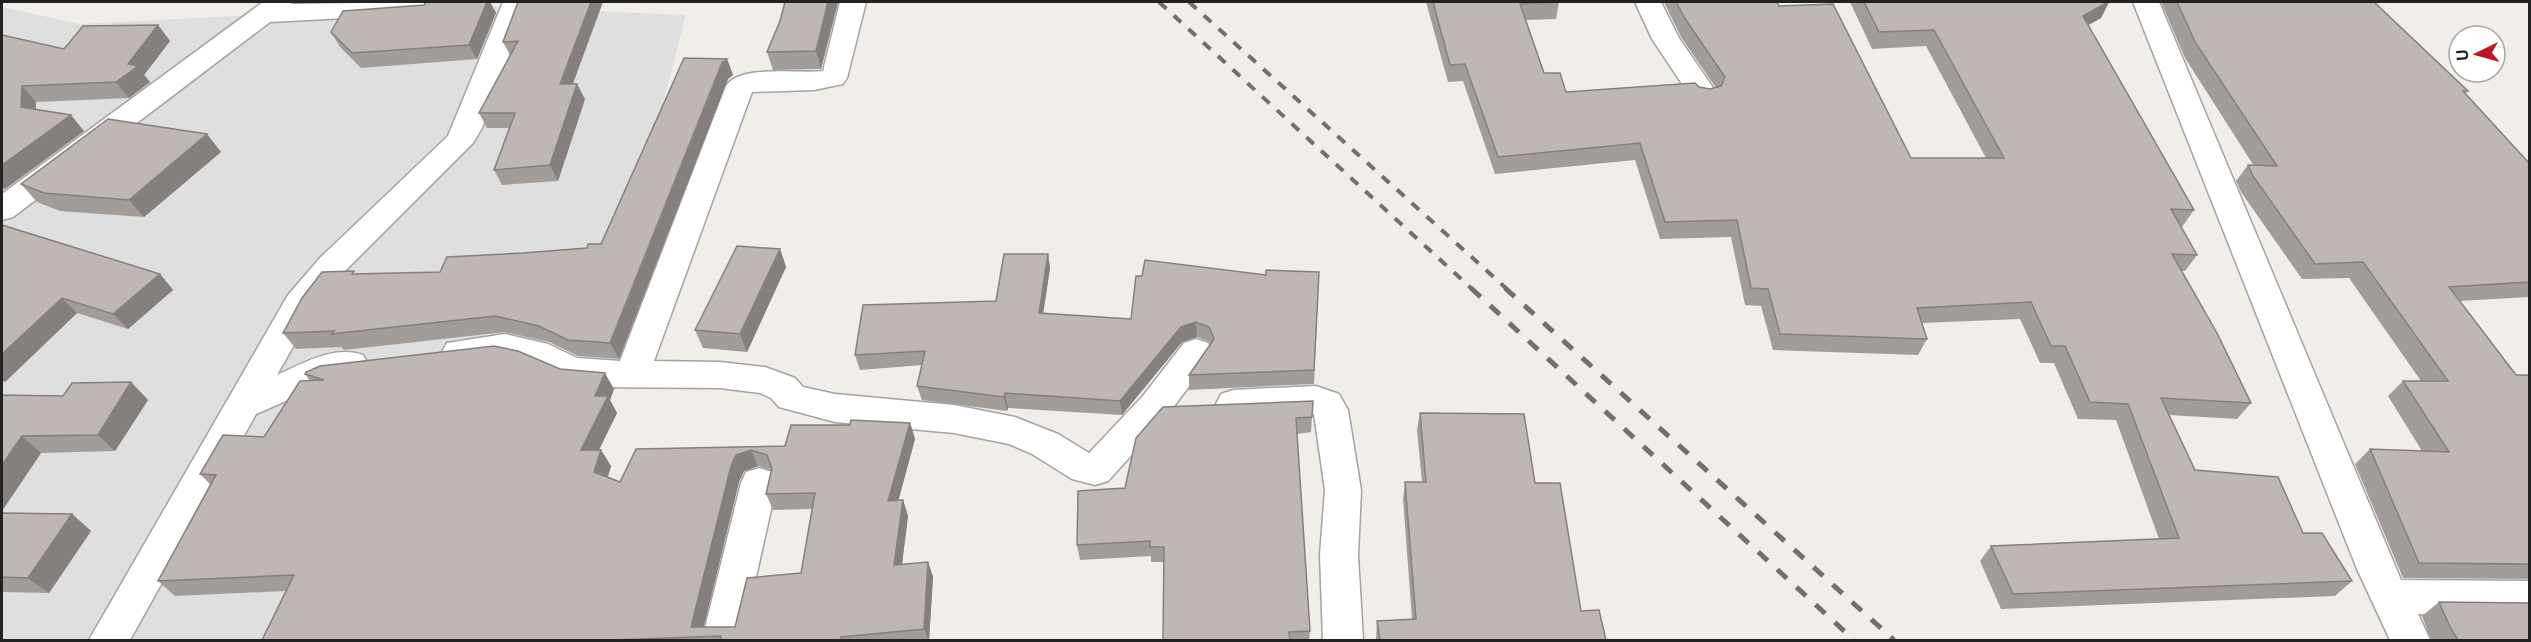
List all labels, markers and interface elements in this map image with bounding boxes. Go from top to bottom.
north arrow [2447,24,2507,84]
text: U [2453,49,2473,62]

